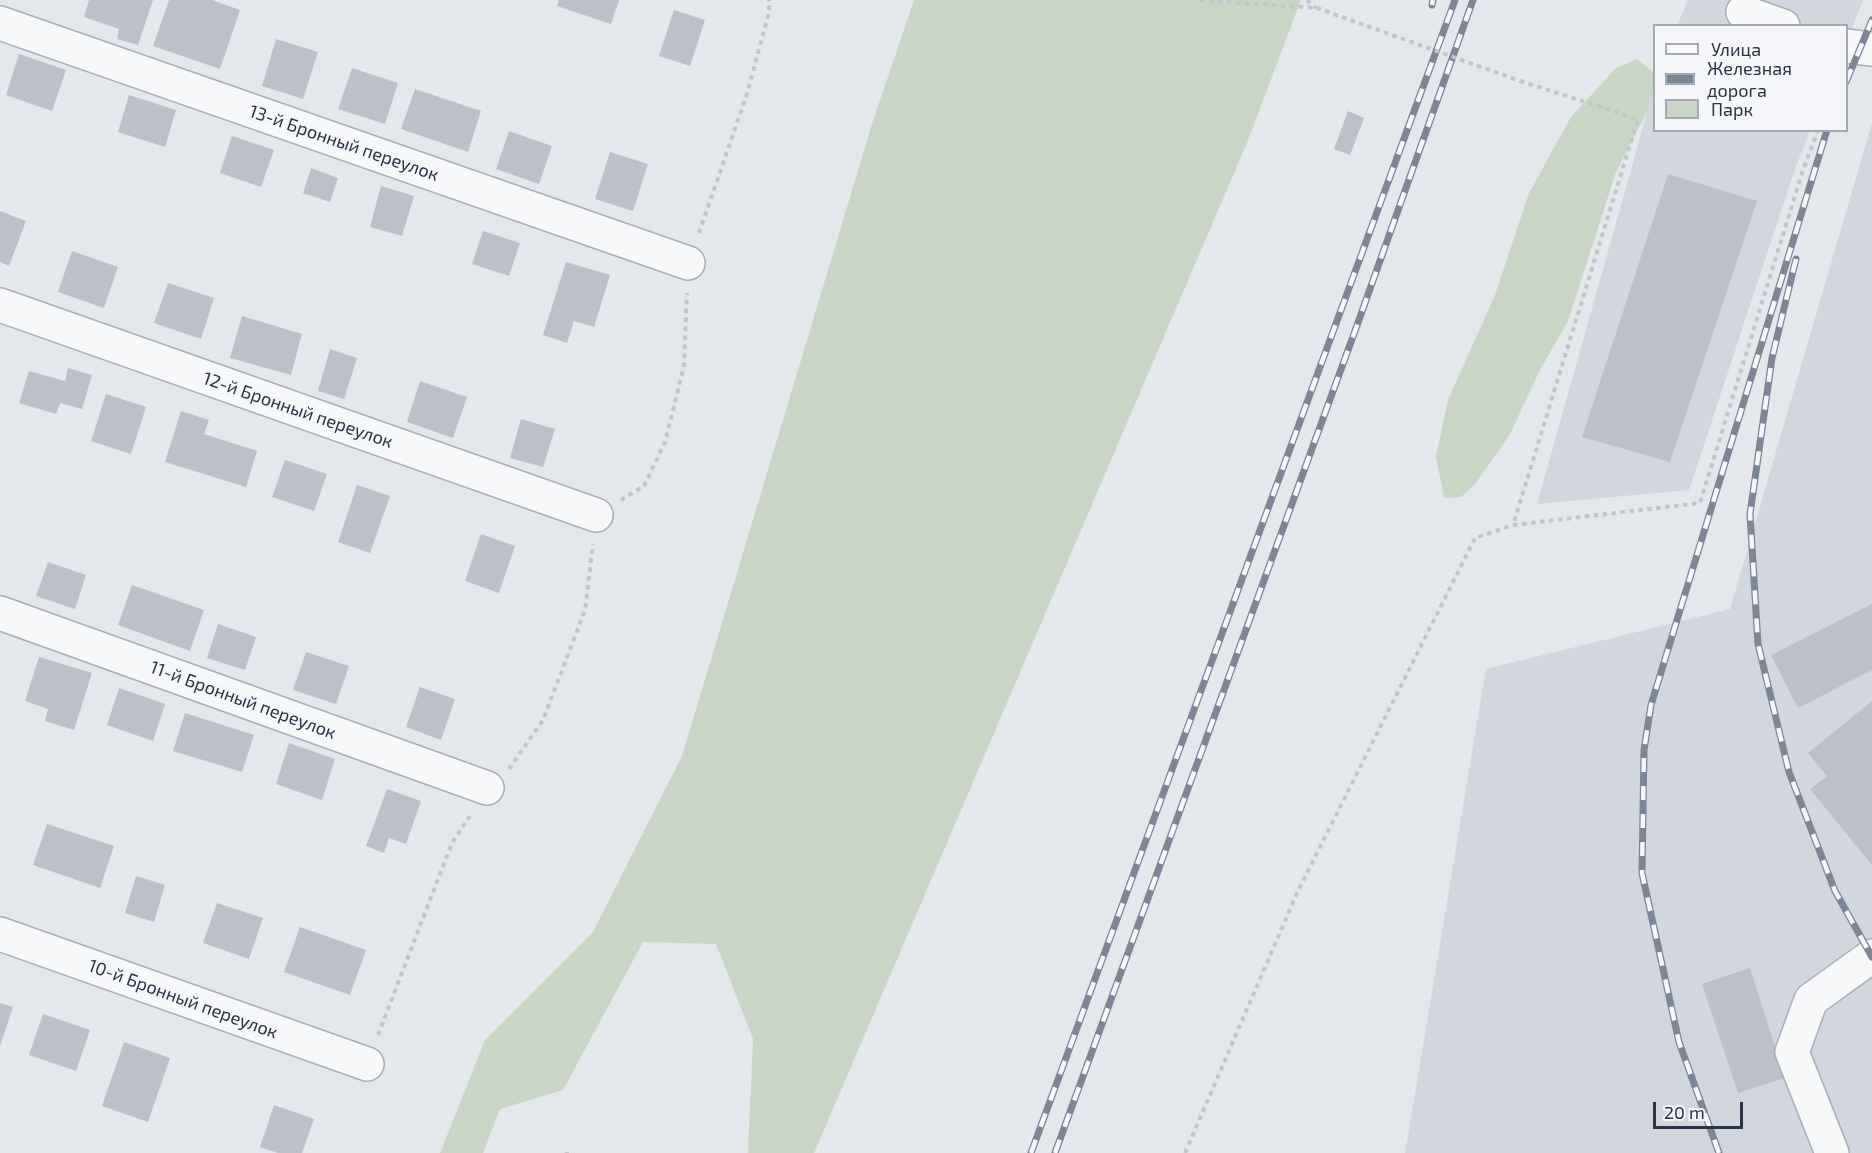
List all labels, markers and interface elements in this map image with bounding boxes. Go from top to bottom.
legend [1653,24,1848,132]
text: Улица [1711,38,1761,60]
text: Железная дорога [1707,57,1792,101]
text: Парк [1711,98,1753,120]
street label: 13-й Бронный переулок [246,100,442,186]
street label: 12-й Бронный переулок [200,367,396,453]
street label: 11-й Бронный переулок [147,656,339,744]
street label: 10-й Бронный переулок [85,955,281,1043]
scale bar [1656,1090,1746,1128]
text: 20 m [1664,1101,1705,1123]

